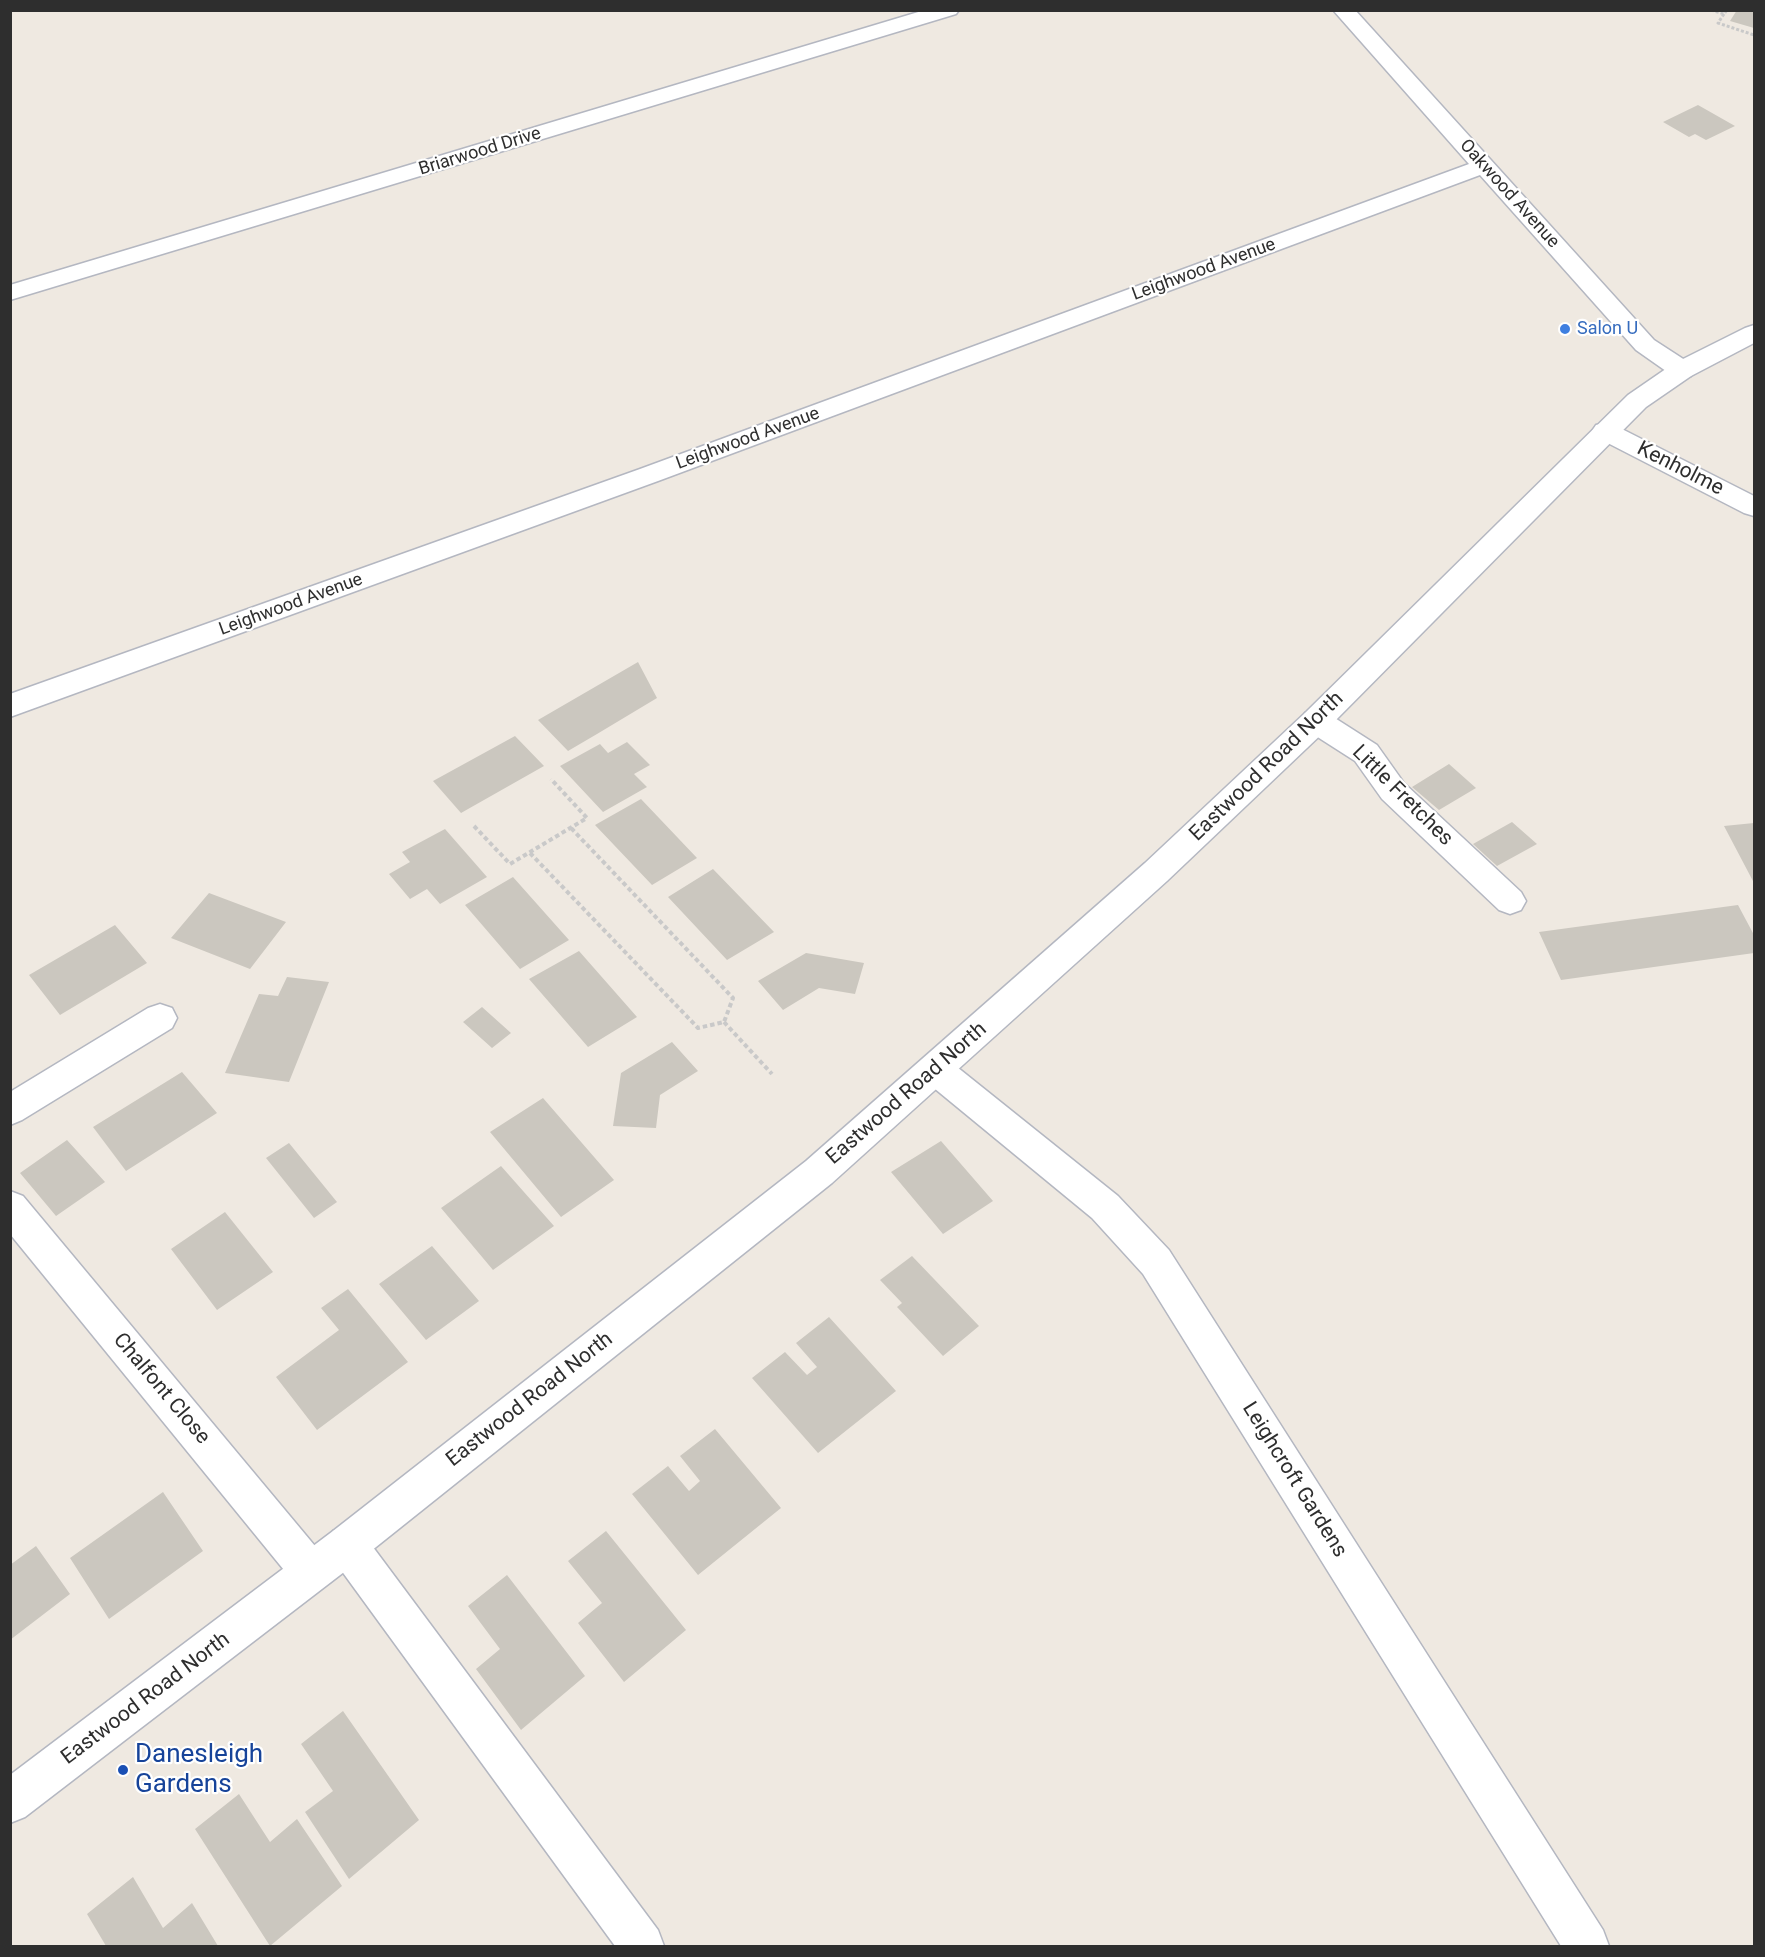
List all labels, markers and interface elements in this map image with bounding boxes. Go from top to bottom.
street label: Briarwood Drive [416,123,544,181]
street label: Oakwood Avenue [1455,135,1563,253]
street label: Leighwood Avenue [1129,234,1279,306]
place label: Salon U [1577,318,1638,340]
marker: Salon U [1558,322,1572,336]
street label: Leighwood Avenue [673,403,823,475]
street label: Kenholme [1632,436,1728,502]
street label: Leighwood Avenue [216,569,366,641]
street label: Eastwood Road North [1185,687,1349,847]
street label: Little Fretches [1346,740,1458,852]
street label: Eastwood Road North [822,1017,992,1171]
street label: Eastwood Road North [442,1327,618,1473]
street label: Chalfont Close [107,1328,215,1450]
street label: Leighcroft Gardens [1236,1398,1352,1562]
street label: Eastwood Road North [57,1627,235,1771]
place label: Danesleigh Gardens [135,1739,263,1800]
marker: Danesleigh Gardens [116,1763,130,1777]

